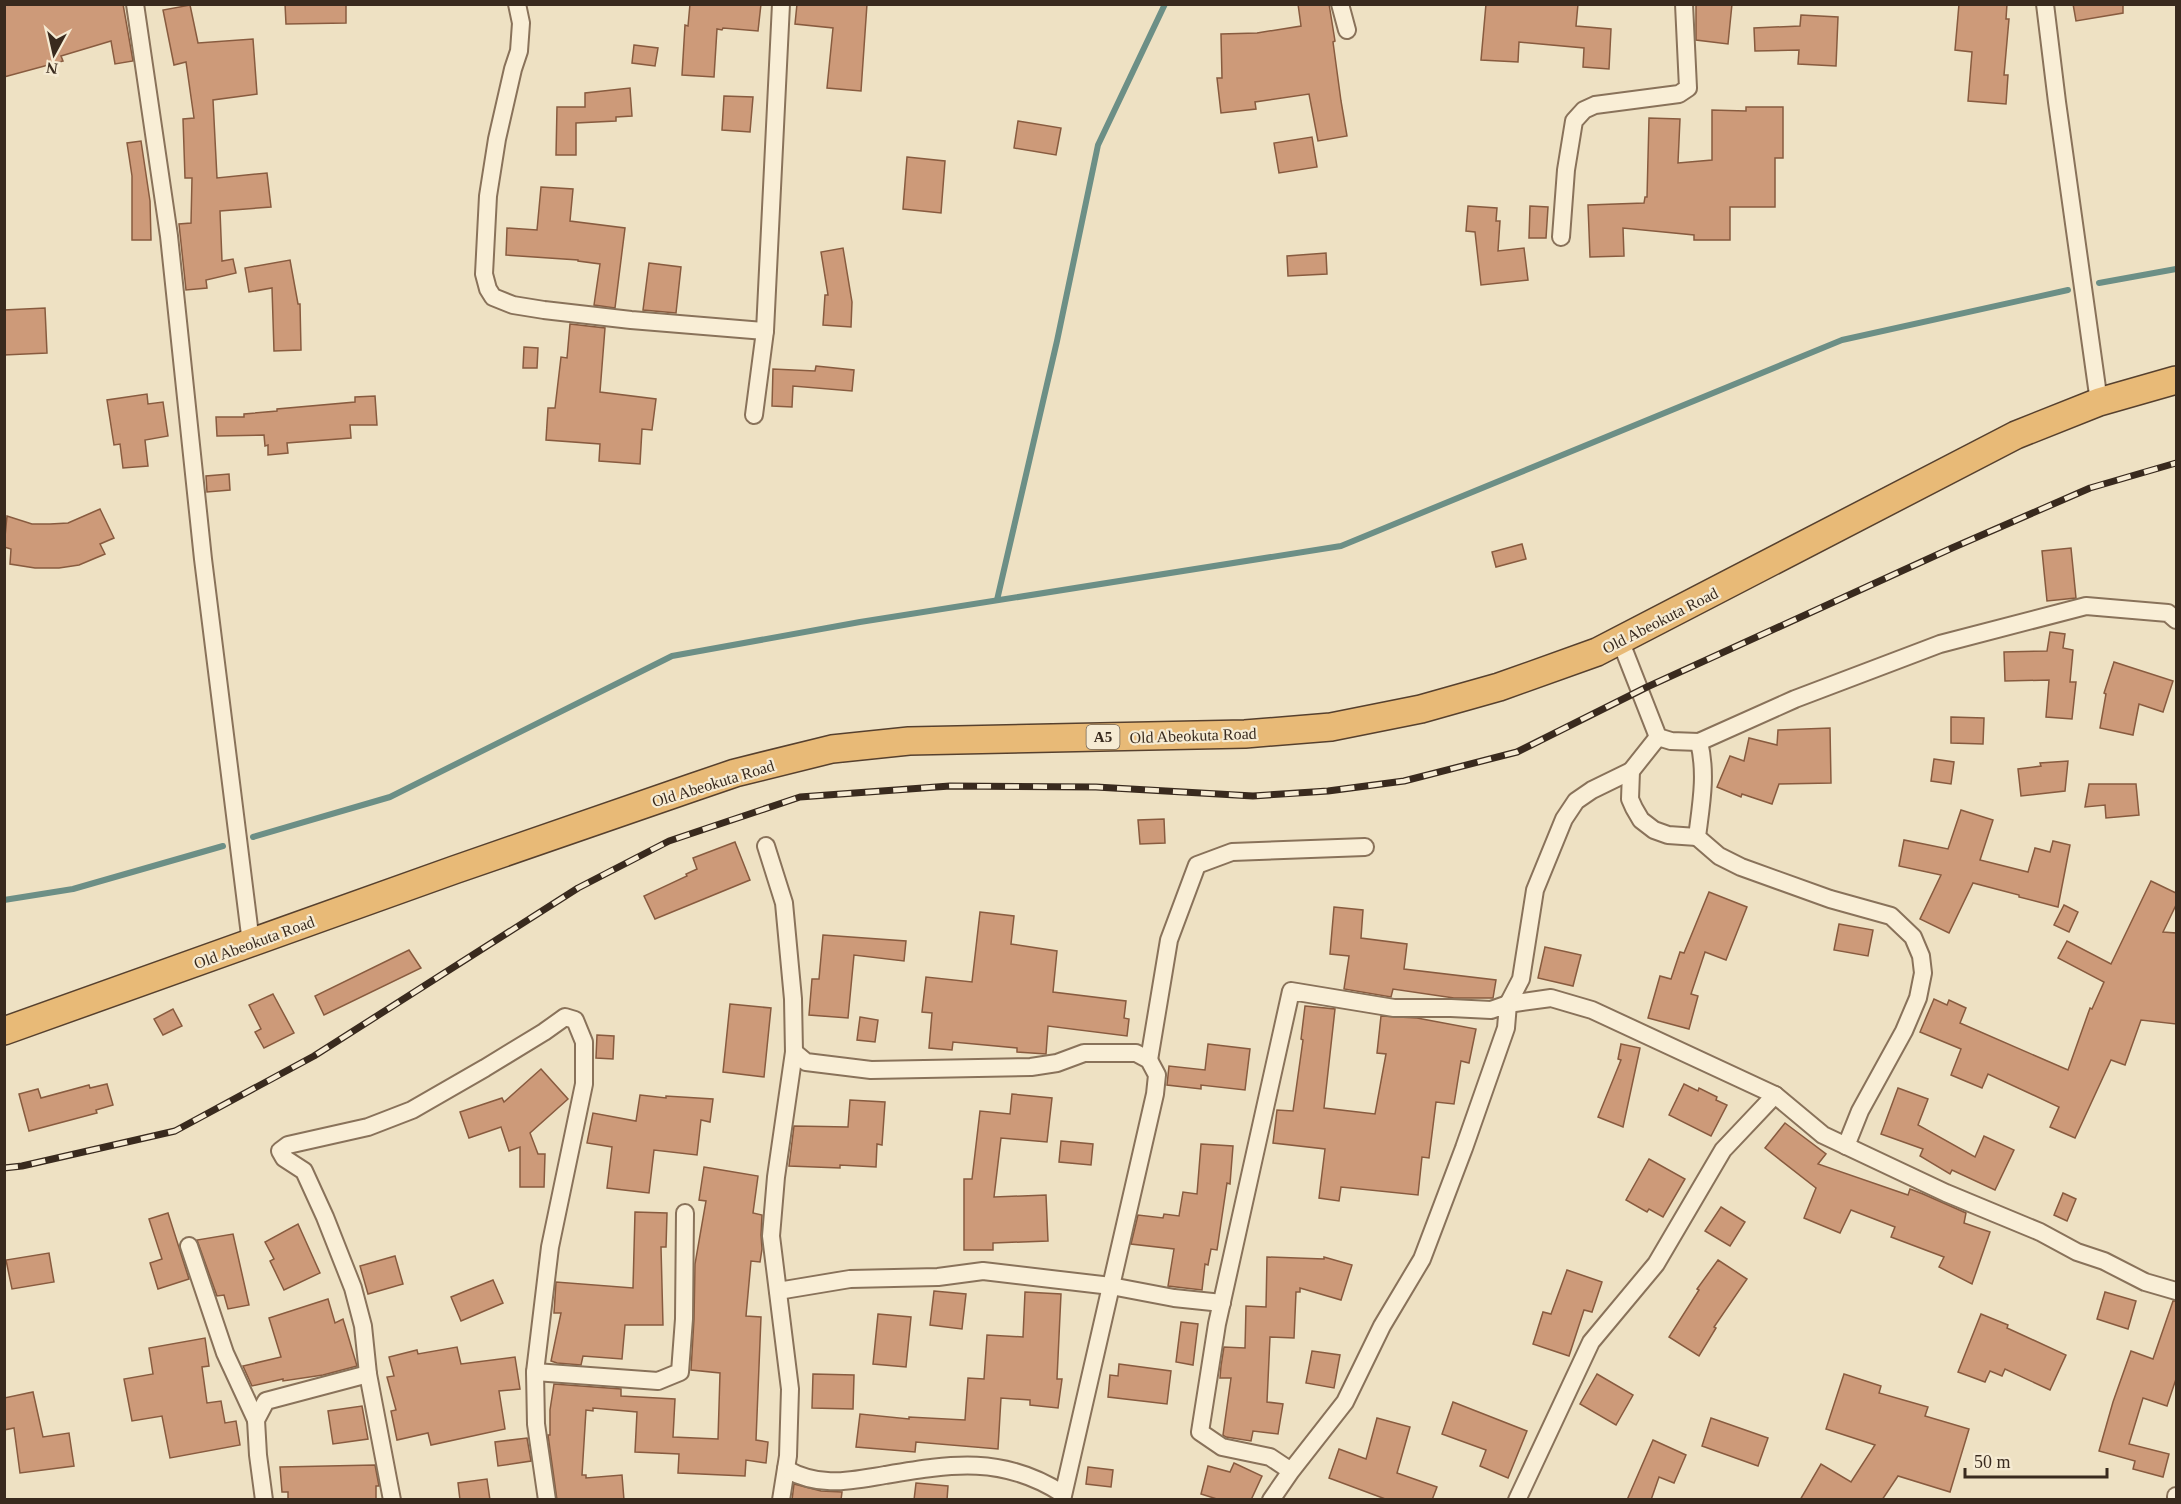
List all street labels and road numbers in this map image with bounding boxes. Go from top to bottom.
street label: Old Abeokuta Road [1600,584,1721,657]
road number: A5 [1086,725,1120,749]
street label: Old Abeokuta Road [1129,725,1257,746]
street label: Old Abeokuta Road [650,757,776,810]
street label: Old Abeokuta Road [192,913,317,972]

